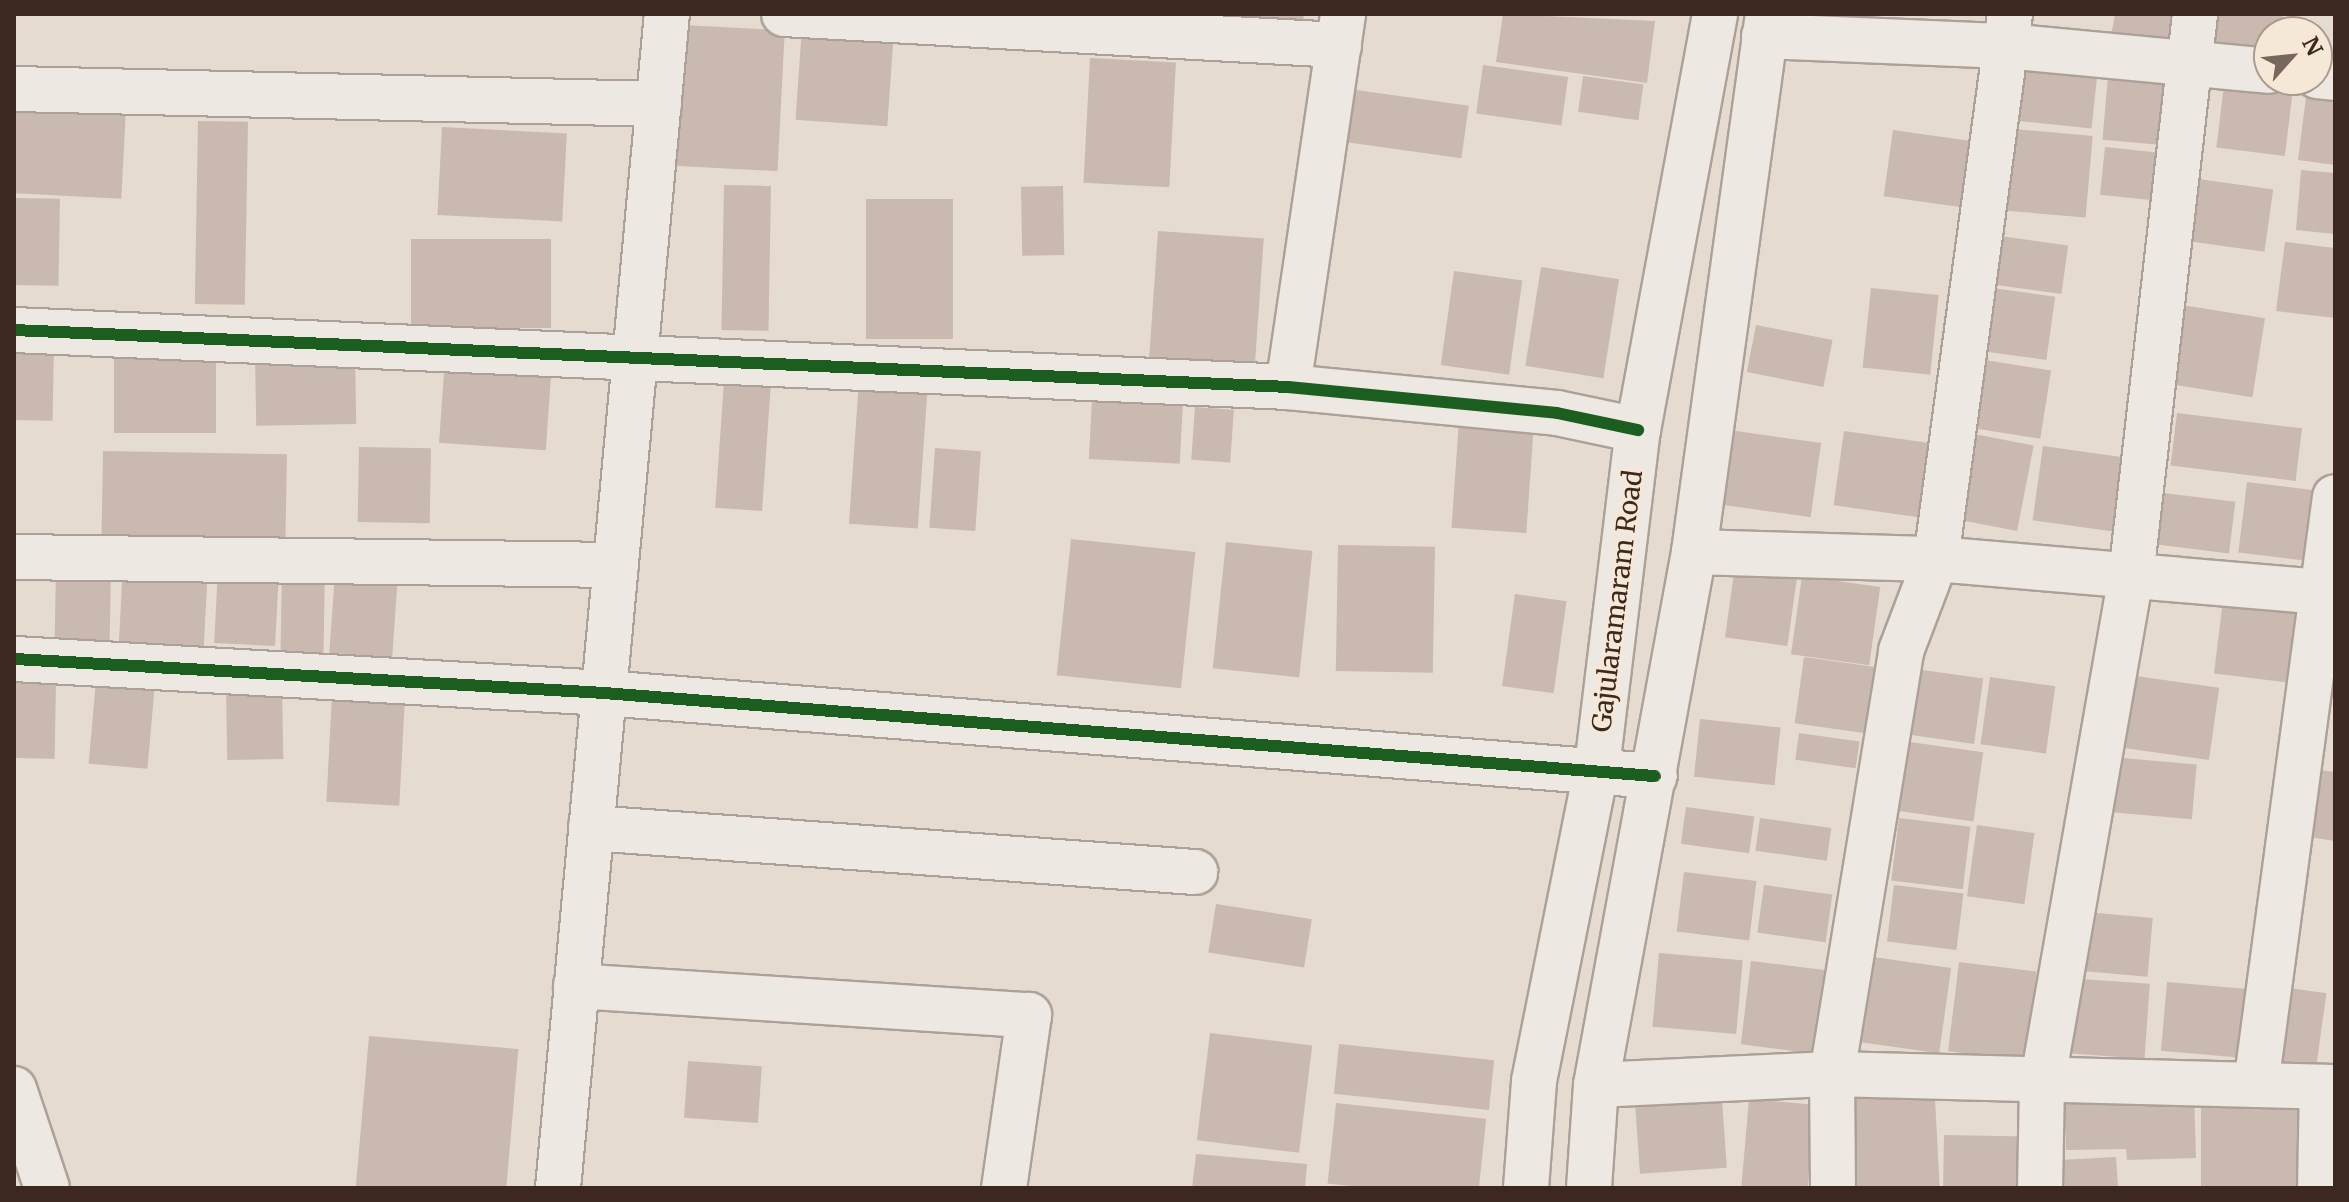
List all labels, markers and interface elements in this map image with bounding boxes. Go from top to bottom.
north arrow [2253,16,2333,96]
text: N [2296,32,2329,60]
street label: Gajularamaram Road [1585,468,1649,734]

